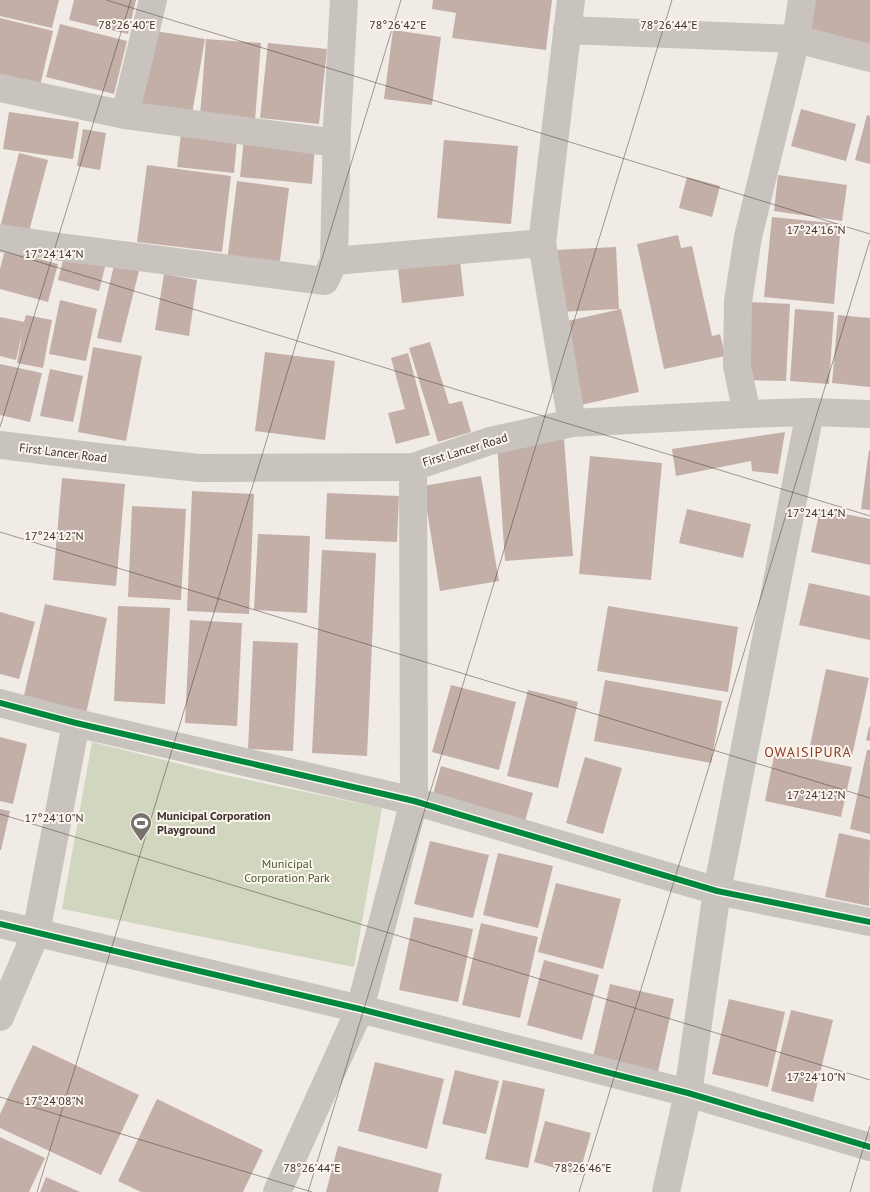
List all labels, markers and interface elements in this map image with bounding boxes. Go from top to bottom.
text: 78°26'40"E [98,17,156,32]
text: 78°26'42"E [369,17,427,32]
text: 78°26'44"E [640,17,698,32]
text: 17°24'16"N [786,222,846,237]
text: 17°24'14"N [24,246,84,261]
street label: First Lancer Road [420,429,509,470]
street label: First Lancer Road [18,440,108,465]
text: 17°24'14"N [786,505,846,520]
text: 17°24'12"N [24,528,84,543]
district label: OWAISIPURA [764,743,852,761]
text: 17°24'12"N [786,787,846,802]
place label: Municipal Corporation Playground [157,808,271,837]
text: 17°24'10"N [24,810,84,825]
sports icon: Municipal Corporation Playground [129,811,153,842]
park label: Municipal Corporation Park [244,856,330,885]
text: 17°24'10"N [786,1069,846,1084]
text: 17°24'08"N [24,1093,84,1108]
text: 78°26'44"E [283,1160,341,1175]
text: 78°26'46"E [554,1160,612,1175]

